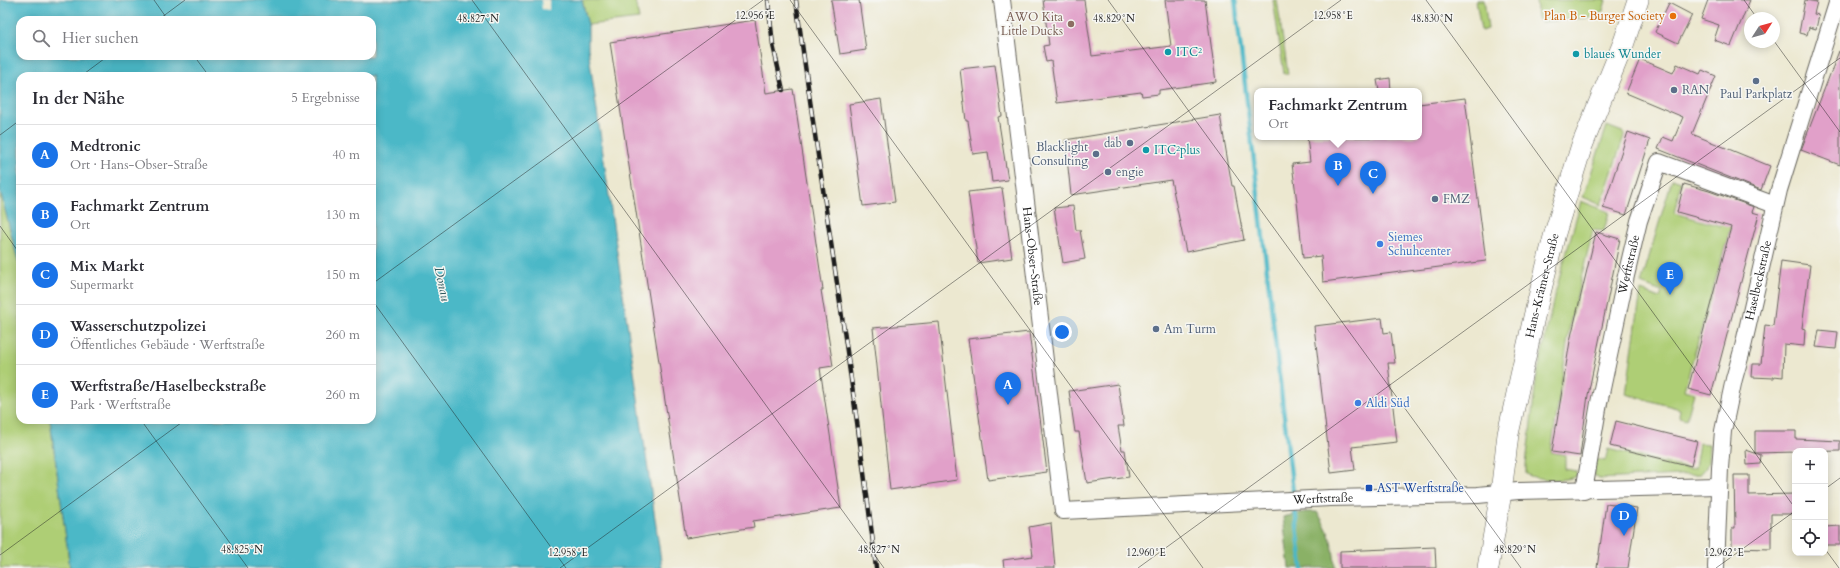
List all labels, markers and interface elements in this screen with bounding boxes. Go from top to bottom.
place label: Plan B - Burger Society [1544,8,1666,24]
text: 12.956°E [735,9,775,23]
place label: AWO Kita Little Ducks [1001,9,1064,39]
text: 12.958°E [1313,9,1353,23]
marker: Plan B - Burger Society [1668,11,1678,21]
text: 48.827°N [457,12,499,26]
text: 48.829°N [1093,12,1135,26]
text: 48.830°N [1411,12,1453,26]
north arrow [1744,12,1780,48]
search box [16,16,376,60]
marker: AWO Kita Little Ducks [1066,19,1076,29]
icon: search [30,27,52,49]
text: Hier suchen [62,28,139,48]
place label: ITC² [1176,44,1202,60]
place label: blaues Wunder [1584,46,1661,62]
marker: ITC² [1163,47,1173,57]
marker: blaues Wunder [1571,49,1581,59]
marker: Paul Parkplatz [1751,76,1761,86]
place label: RAN [1682,82,1710,98]
marker: RAN [1669,85,1679,95]
place label: Paul Parkplatz [1720,86,1793,102]
text: In der Nähe [32,87,125,110]
popup [1254,88,1422,140]
text: 5 Ergebnisse [291,89,360,107]
text: Fachmarkt Zentrum [1268,95,1408,115]
text: Ort [1268,115,1288,133]
place label: dab [1104,135,1122,151]
text: Medtronic [70,136,141,156]
marker: dab [1125,138,1135,148]
place label: Blacklight Consulting [1031,139,1088,169]
place label: ITC²plus [1154,142,1200,158]
marker: ITC²plus [1141,145,1151,155]
text: A [40,146,50,164]
text: 40 m [332,146,360,164]
marker: Blacklight Consulting [1091,149,1101,159]
pin: B [1325,153,1351,186]
text: Ort · Hans-Obser-Straße [70,156,208,174]
pin: C [1360,161,1386,194]
place label: engie [1116,164,1144,180]
marker: engie [1103,167,1113,177]
place label: FMZ [1443,191,1470,207]
marker: FMZ [1430,194,1440,204]
text: Fachmarkt Zentrum [70,196,209,216]
text: B [40,206,50,224]
text: 130 m [326,206,360,224]
street label: Hans-Obser-Straße [1019,206,1046,307]
text: Ort [70,216,90,234]
place label: Siemes Schuhcenter [1388,229,1451,259]
street label: Hans-Krämer-Straße [1522,231,1563,339]
street label: Werftstraße [1614,233,1643,297]
marker: Siemes Schuhcenter [1375,239,1385,249]
street label: Haselbeckstraße [1741,239,1775,322]
text: Mix Markt [70,256,144,276]
pin: E [1657,262,1683,295]
water label: Donau [430,265,455,303]
text: C [40,266,50,284]
text: 150 m [326,266,360,284]
text: Supermarkt [70,276,134,294]
text: Wasserschutzpolizei [70,316,206,336]
place label: Am Turm [1164,321,1217,337]
your location [1052,322,1072,342]
marker: Am Turm [1151,324,1161,334]
text: D [39,326,51,344]
text: 260 m [326,326,360,344]
text: Öffentliches Gebäude · Werftstraße [70,336,265,354]
pin: A [995,372,1021,405]
text: Werftstraße/Haselbeckstraße [70,376,266,396]
text: E [41,386,49,404]
text: 260 m [326,386,360,404]
place label: Aldi Süd [1366,395,1410,411]
text: Park · Werftstraße [70,396,171,414]
marker: Aldi Süd [1353,398,1363,408]
map controls [1792,448,1828,556]
button: + [1792,448,1828,484]
place label: AST Werftstraße [1377,480,1464,496]
marker: AST Werftstraße [1364,483,1374,493]
button: − [1792,484,1828,520]
street label: Werftstraße [1291,490,1353,508]
pin: D [1611,503,1637,536]
button: locate [1792,520,1828,556]
text: 48.825°N [221,543,263,557]
text: 48.827°N [858,543,900,557]
text: 48.829°N [1494,543,1536,557]
text: 12.958°E [548,546,588,560]
text: 12.960°E [1126,546,1166,560]
text: 12.962°E [1704,546,1744,560]

